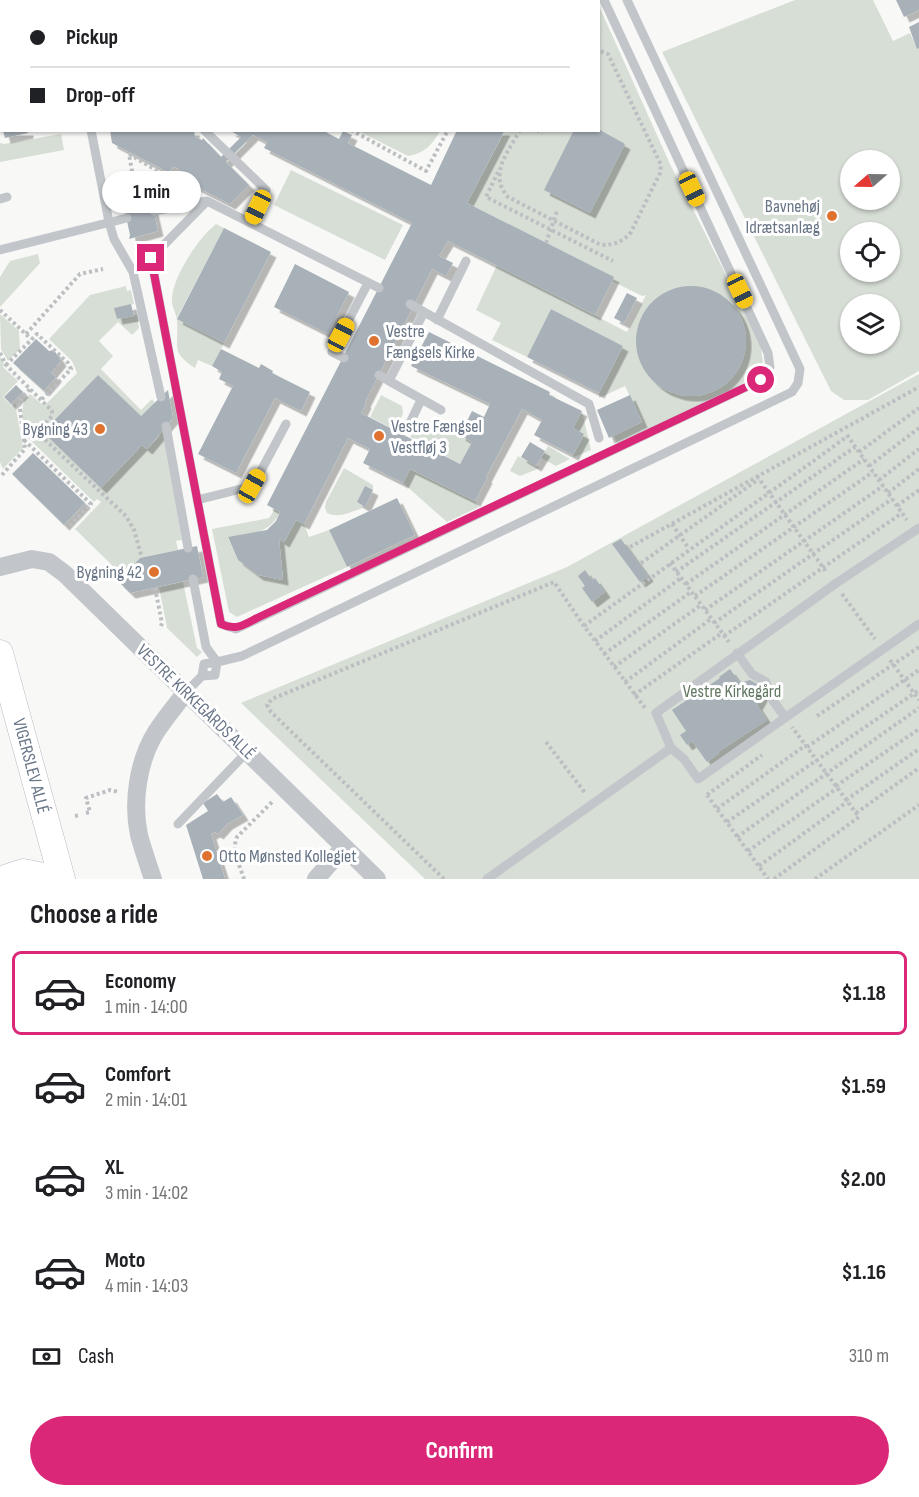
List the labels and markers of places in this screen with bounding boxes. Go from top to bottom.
place label: Bavnehøj Idrætsanlæg [746,196,820,238]
marker: Bavnehøj Idrætsanlæg [825,209,839,223]
place label: Vestre Fængsels Kirke [386,321,475,363]
marker: Vestre Fængsels Kirke [367,334,381,348]
place label: Vestre Fængsel Vestfløj 3 [391,416,482,458]
place label: Bygning 43 [23,419,88,440]
marker: Bygning 43 [93,422,107,436]
marker: Vestre Fængsel Vestfløj 3 [372,429,386,443]
place label: Bygning 42 [77,562,142,583]
marker: Bygning 42 [147,565,161,579]
place label: Otto Mønsted Kollegiet [219,846,357,867]
marker: Otto Mønsted Kollegiet [200,849,214,863]

